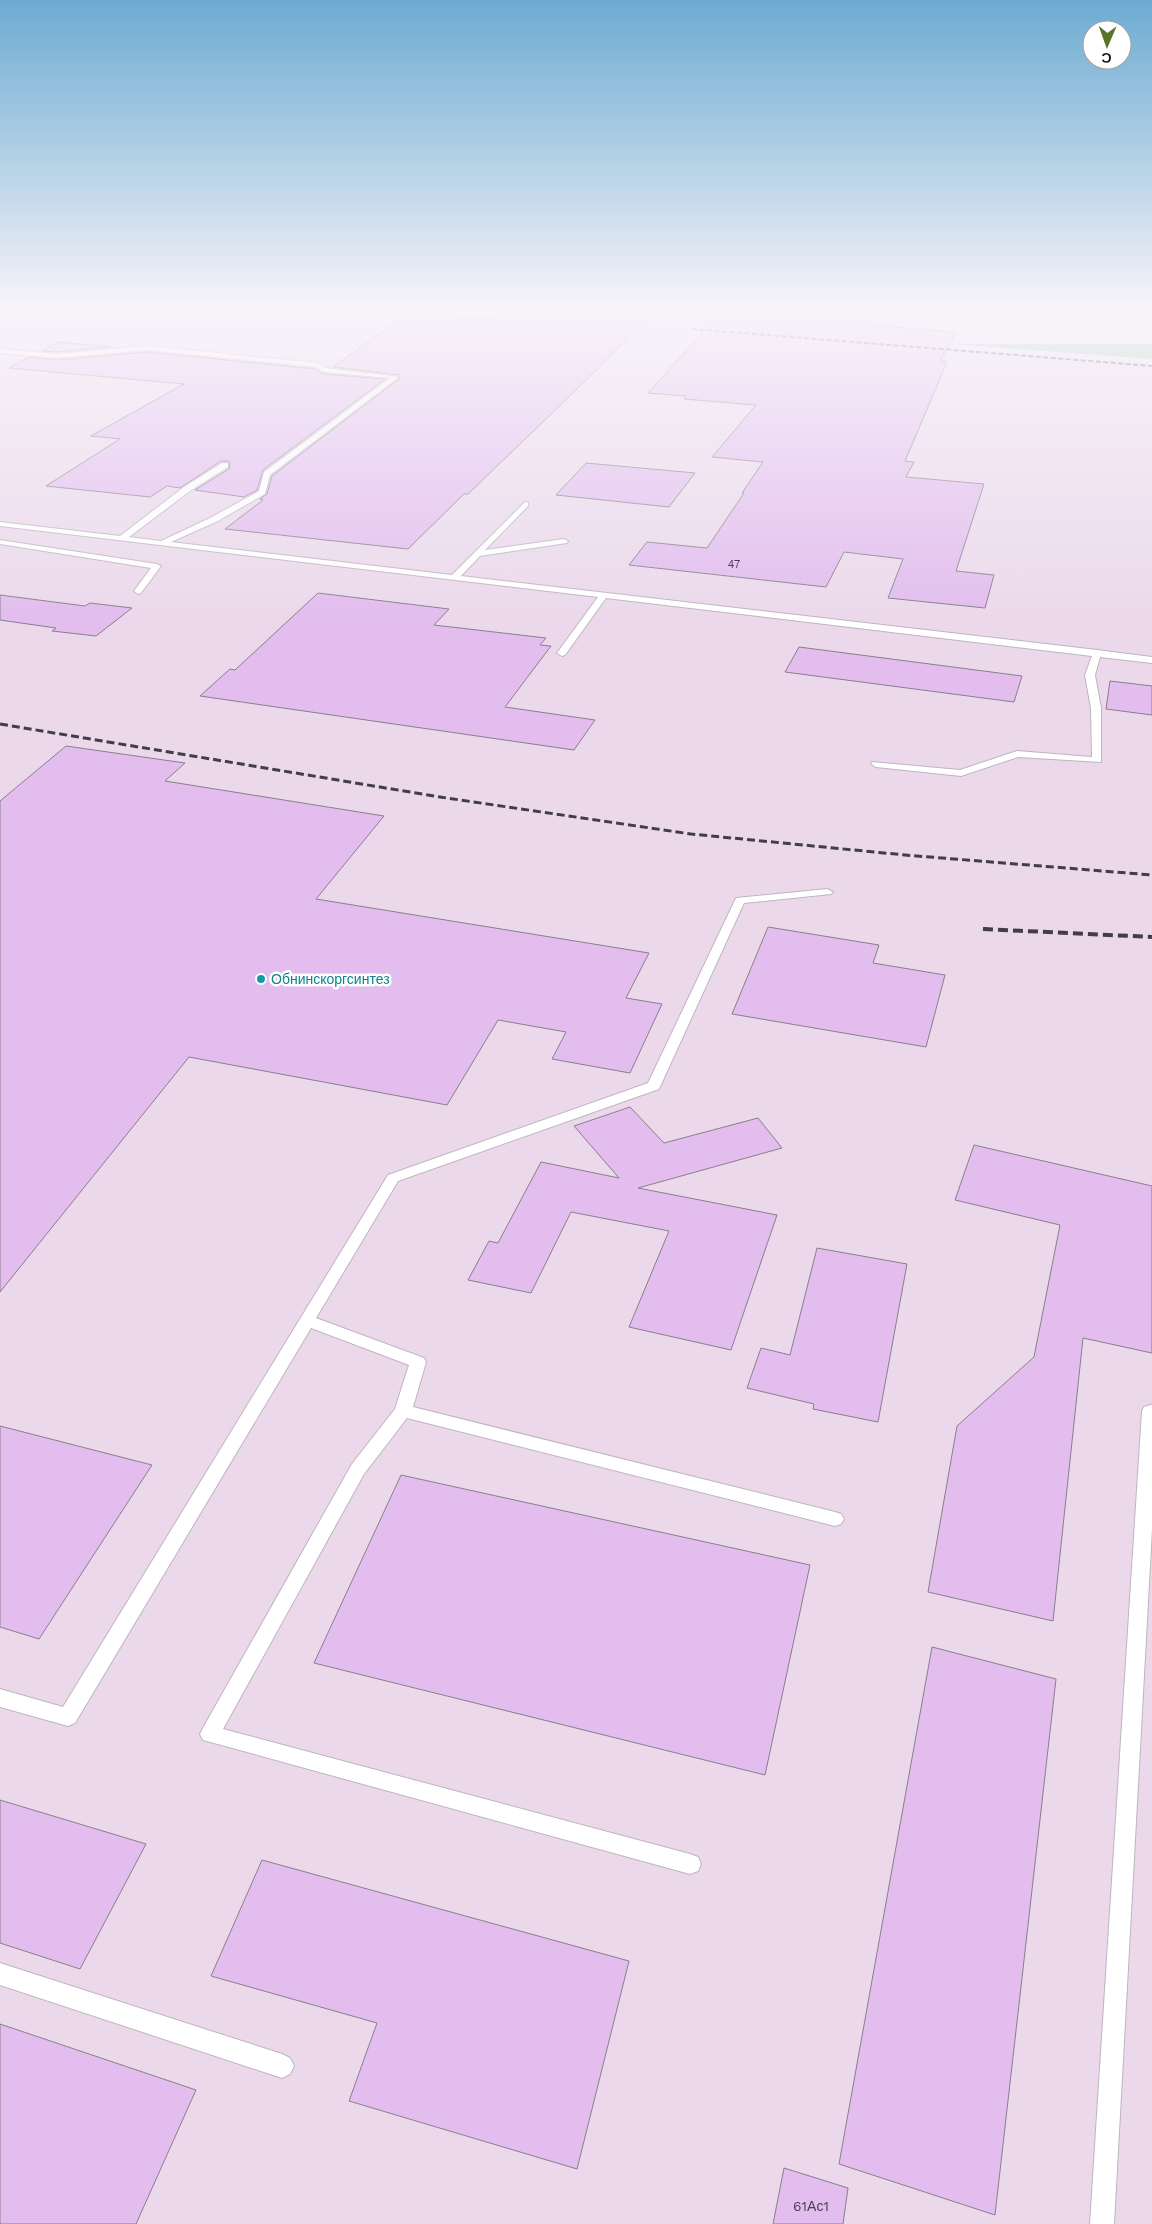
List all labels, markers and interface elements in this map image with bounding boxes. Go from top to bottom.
north arrow [1082,20,1132,70]
text: С [1101,50,1112,66]
house number: 47 [728,558,740,571]
place label: Обнинскоргсинтез [271,971,390,987]
marker: Обнинскоргсинтез [255,973,267,985]
house number: 61Ас1 [793,2198,829,2214]

